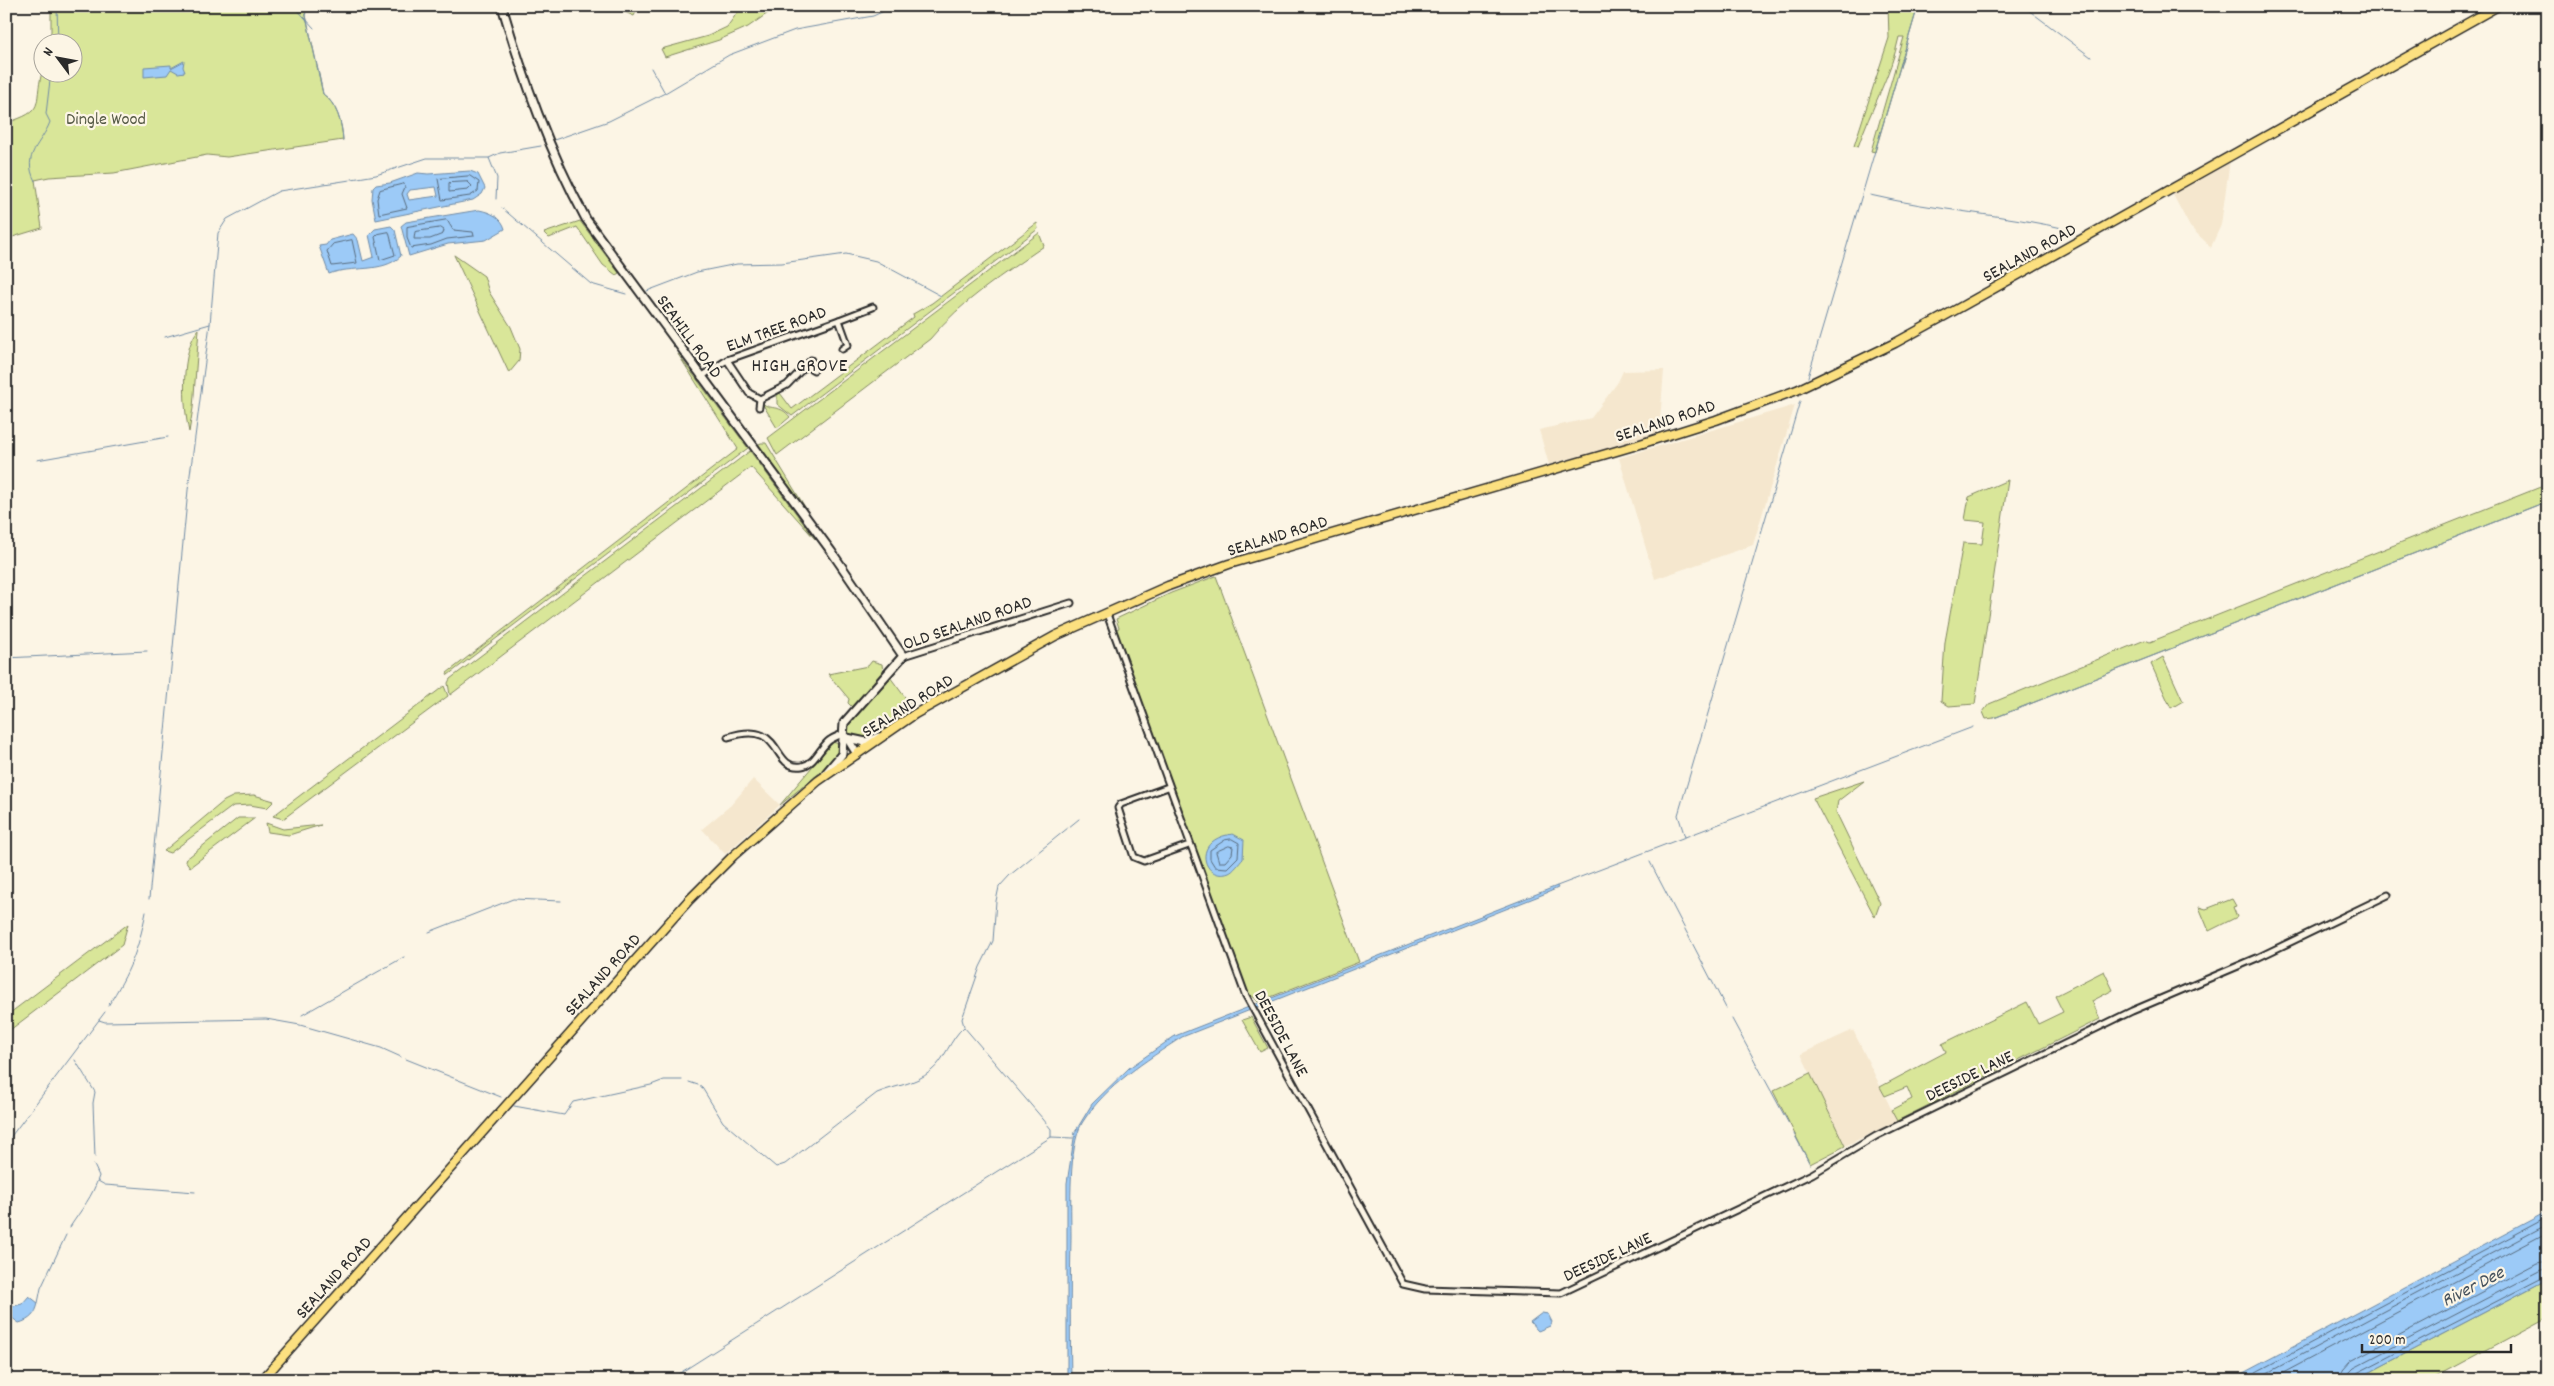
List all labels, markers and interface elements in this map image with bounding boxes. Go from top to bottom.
north arrow [32,32,82,82]
text: N [38,44,59,60]
park label: Dingle Wood [66,108,146,133]
street label: SEALAND ROAD [1979,218,2082,290]
street label: SEAHILL ROAD [649,291,727,384]
street label: ELM TREE ROAD [723,301,830,360]
district label: HIGH GROVE [752,354,848,381]
street label: SEALAND ROAD [1613,394,1719,450]
street label: SEALAND ROAD [1225,510,1331,564]
street label: OLD SEALAND ROAD [900,591,1036,658]
street label: SEALAND ROAD [858,669,959,745]
street label: SEALAND ROAD [560,929,648,1023]
street label: DEESIDE LANE [1246,986,1313,1082]
street label: DEESIDE LANE [1922,1045,2018,1109]
street label: DEESIDE LANE [1560,1227,1656,1290]
street label: SEALAND ROAD [291,1232,379,1326]
water label: River Dee [2438,1260,2511,1315]
scale bar [2362,1321,2510,1353]
text: 200 m [2369,1330,2406,1352]

